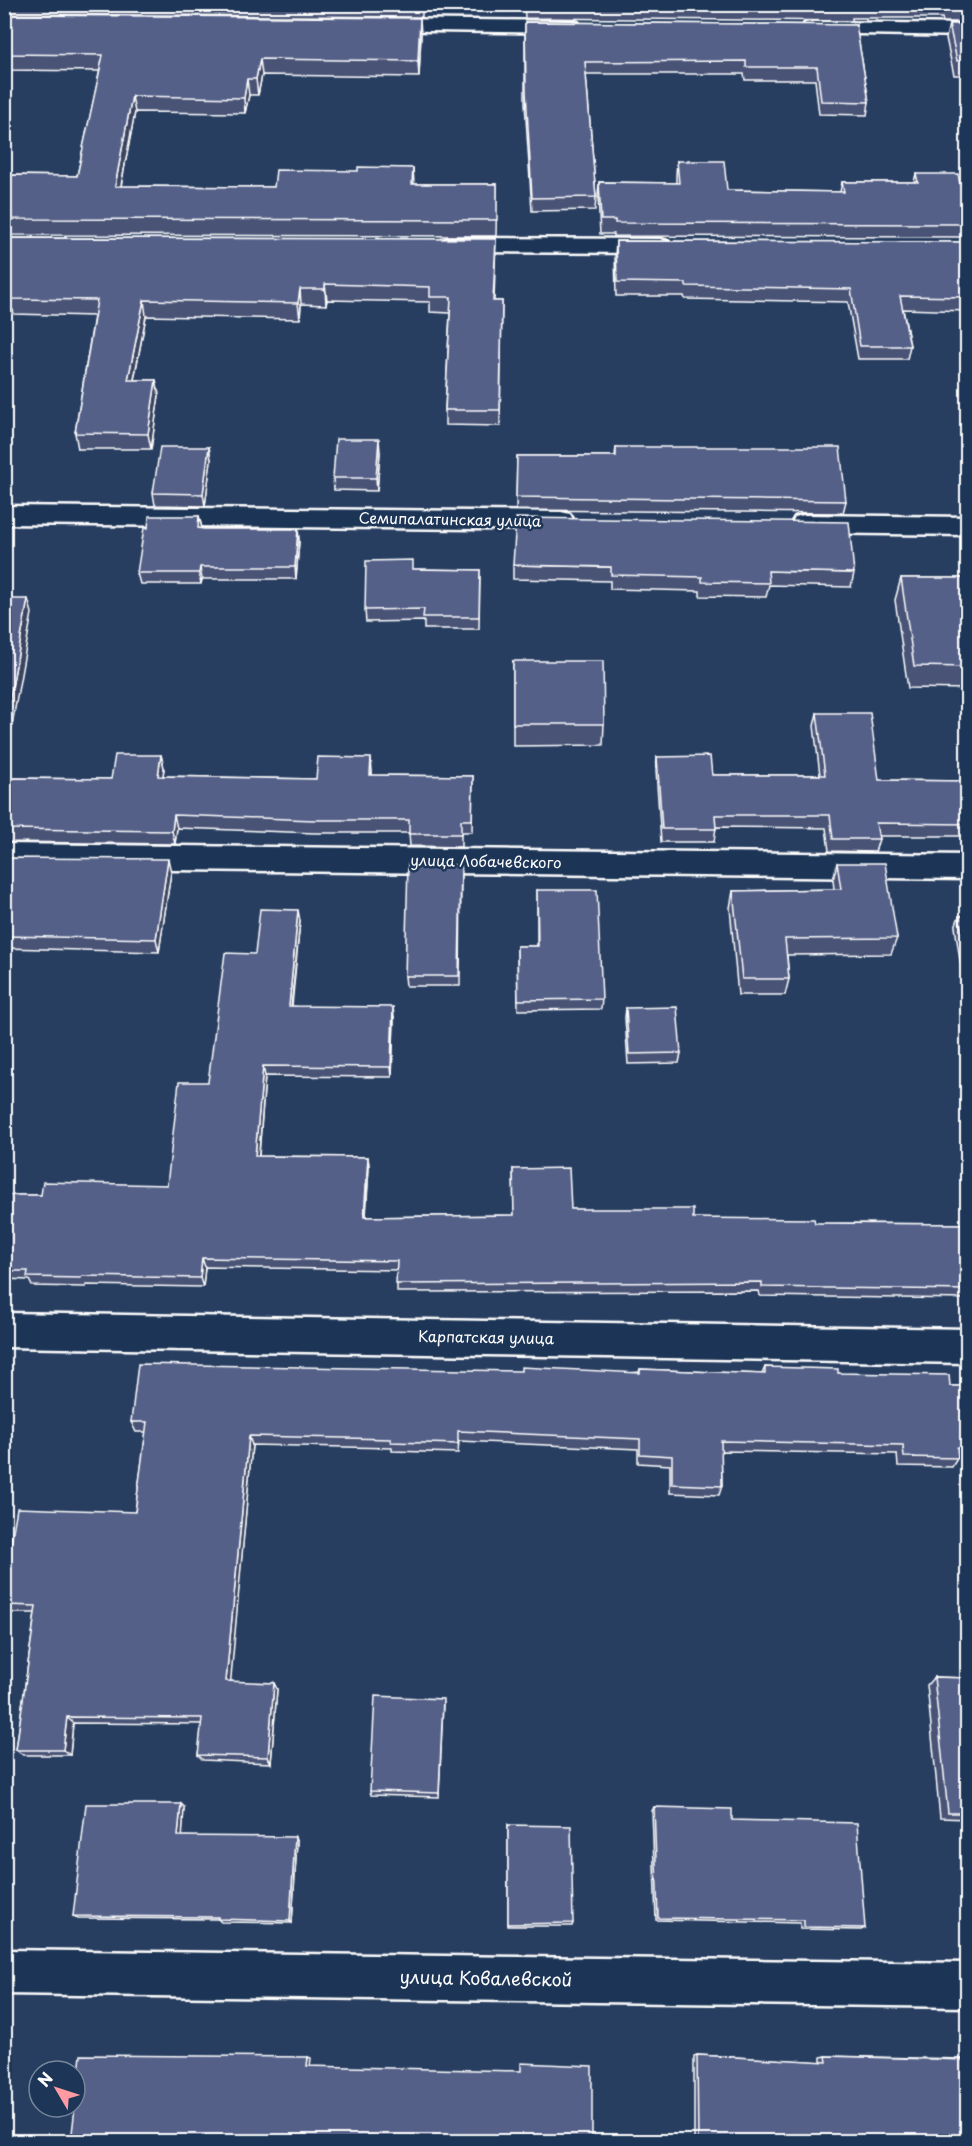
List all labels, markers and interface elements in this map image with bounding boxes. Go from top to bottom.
street label: Семипалатинская улица [358,505,542,532]
street label: улица Лобачевского [410,848,562,873]
street label: Карпатская улица [418,1324,555,1349]
street label: улица Ковалевской [400,1962,573,1993]
north arrow [27,2059,87,2119]
text: N [31,2066,58,2091]

